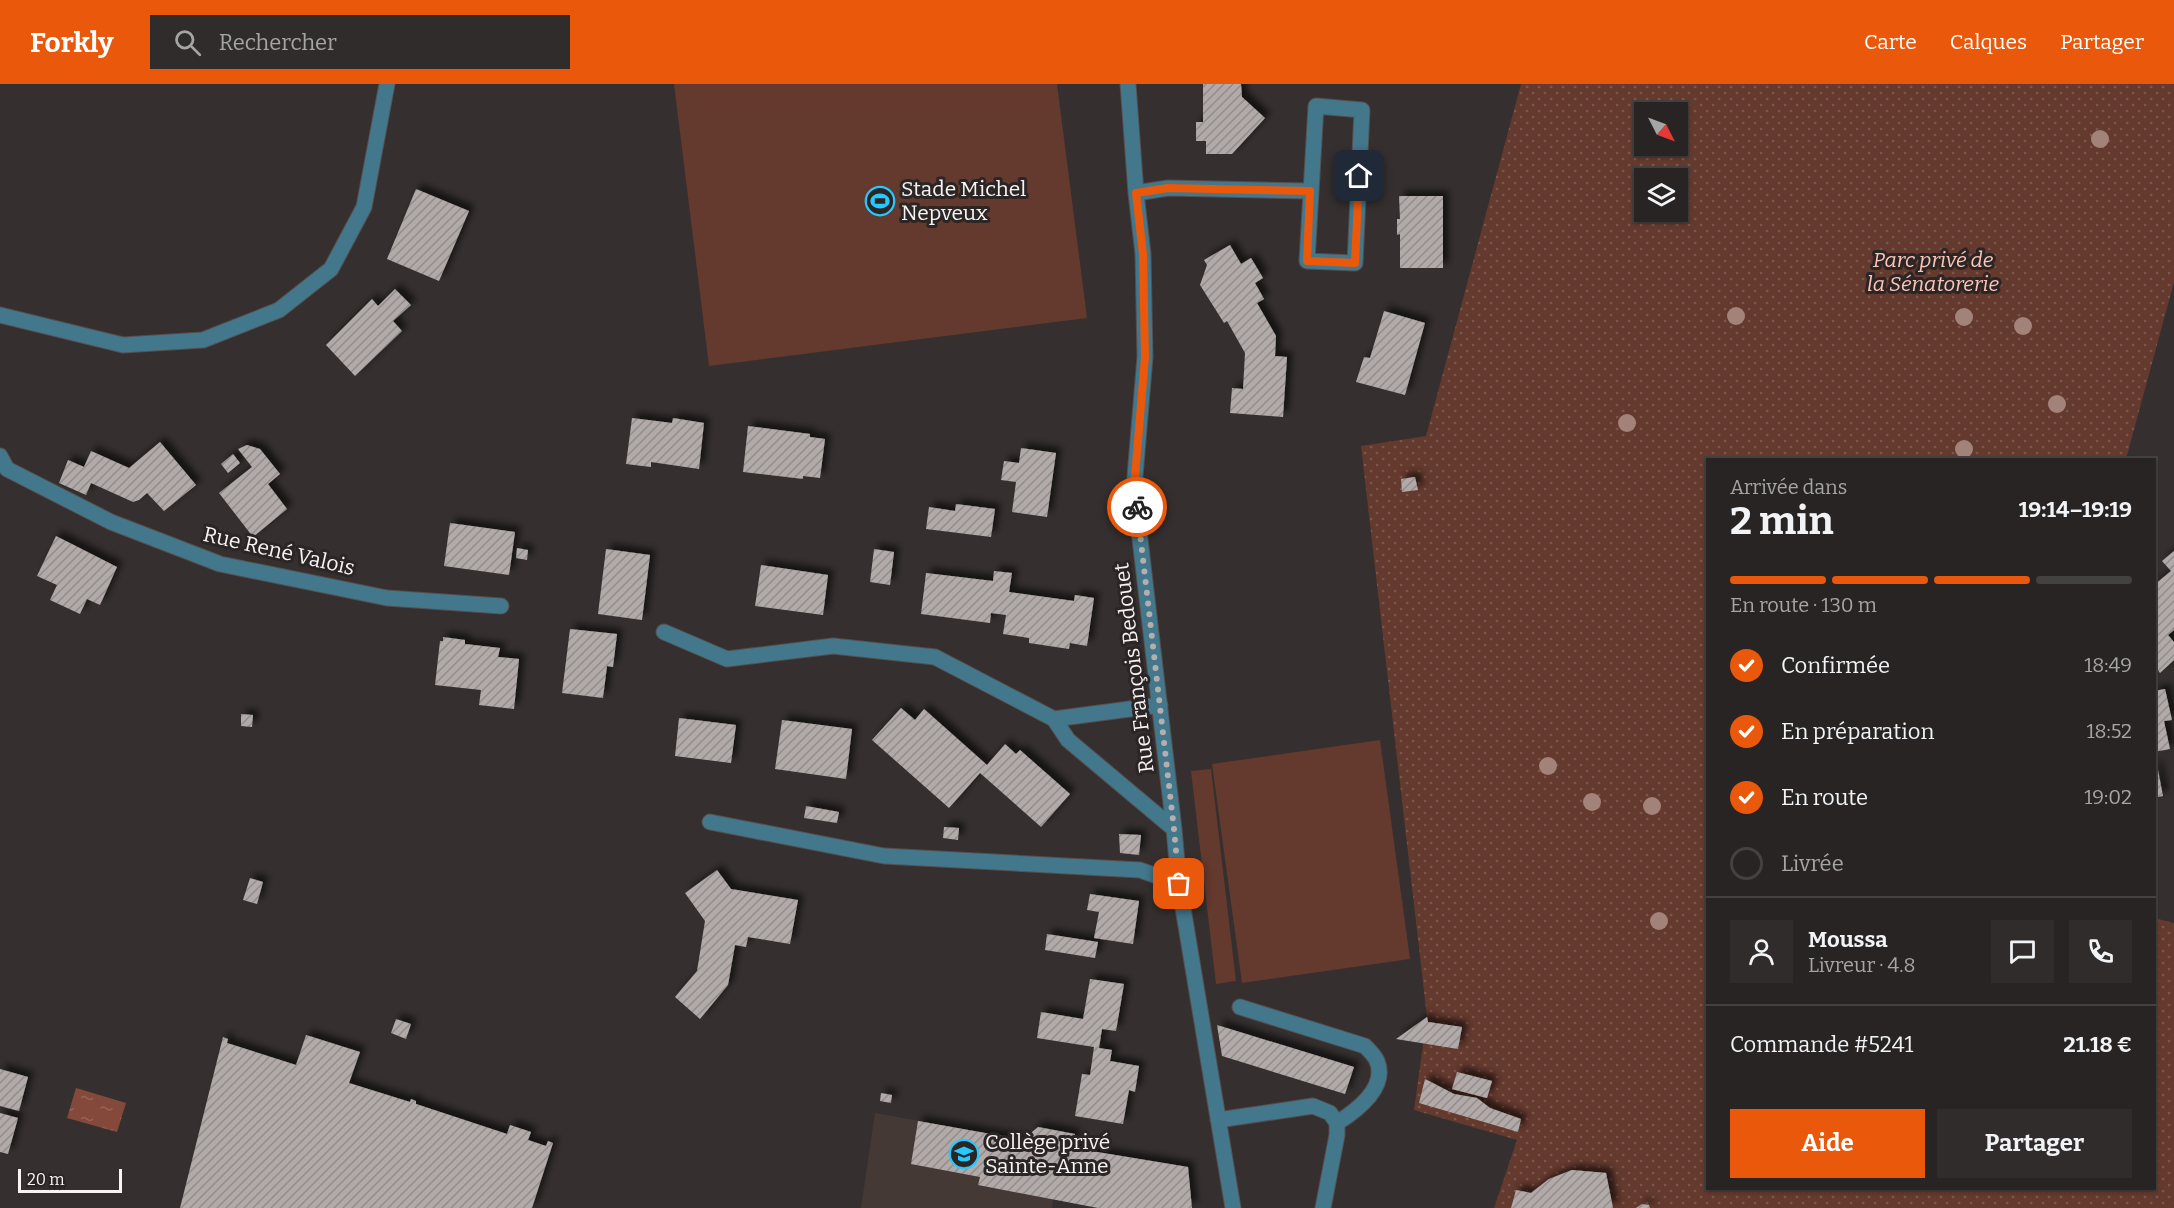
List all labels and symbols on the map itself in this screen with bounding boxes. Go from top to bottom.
north arrow [1634,102,1688,156]
pin [1333,150,1384,201]
place label: Stade Michel Nepveux [901,176,1026,226]
sports icon: Stade Michel Nepveux [864,185,896,217]
park label: Parc privé de la Sénatorerie [1867,247,1999,297]
courier [1107,477,1167,537]
street label: Rue René Valois [201,521,357,581]
street label: Rue François Bedouet [1108,561,1160,774]
pin [1153,858,1204,909]
place label: Collège privé Sainte-Anne [985,1129,1110,1179]
school or university icon: Collège privé Sainte-Anne [948,1138,980,1170]
scale bar [18,1166,122,1194]

